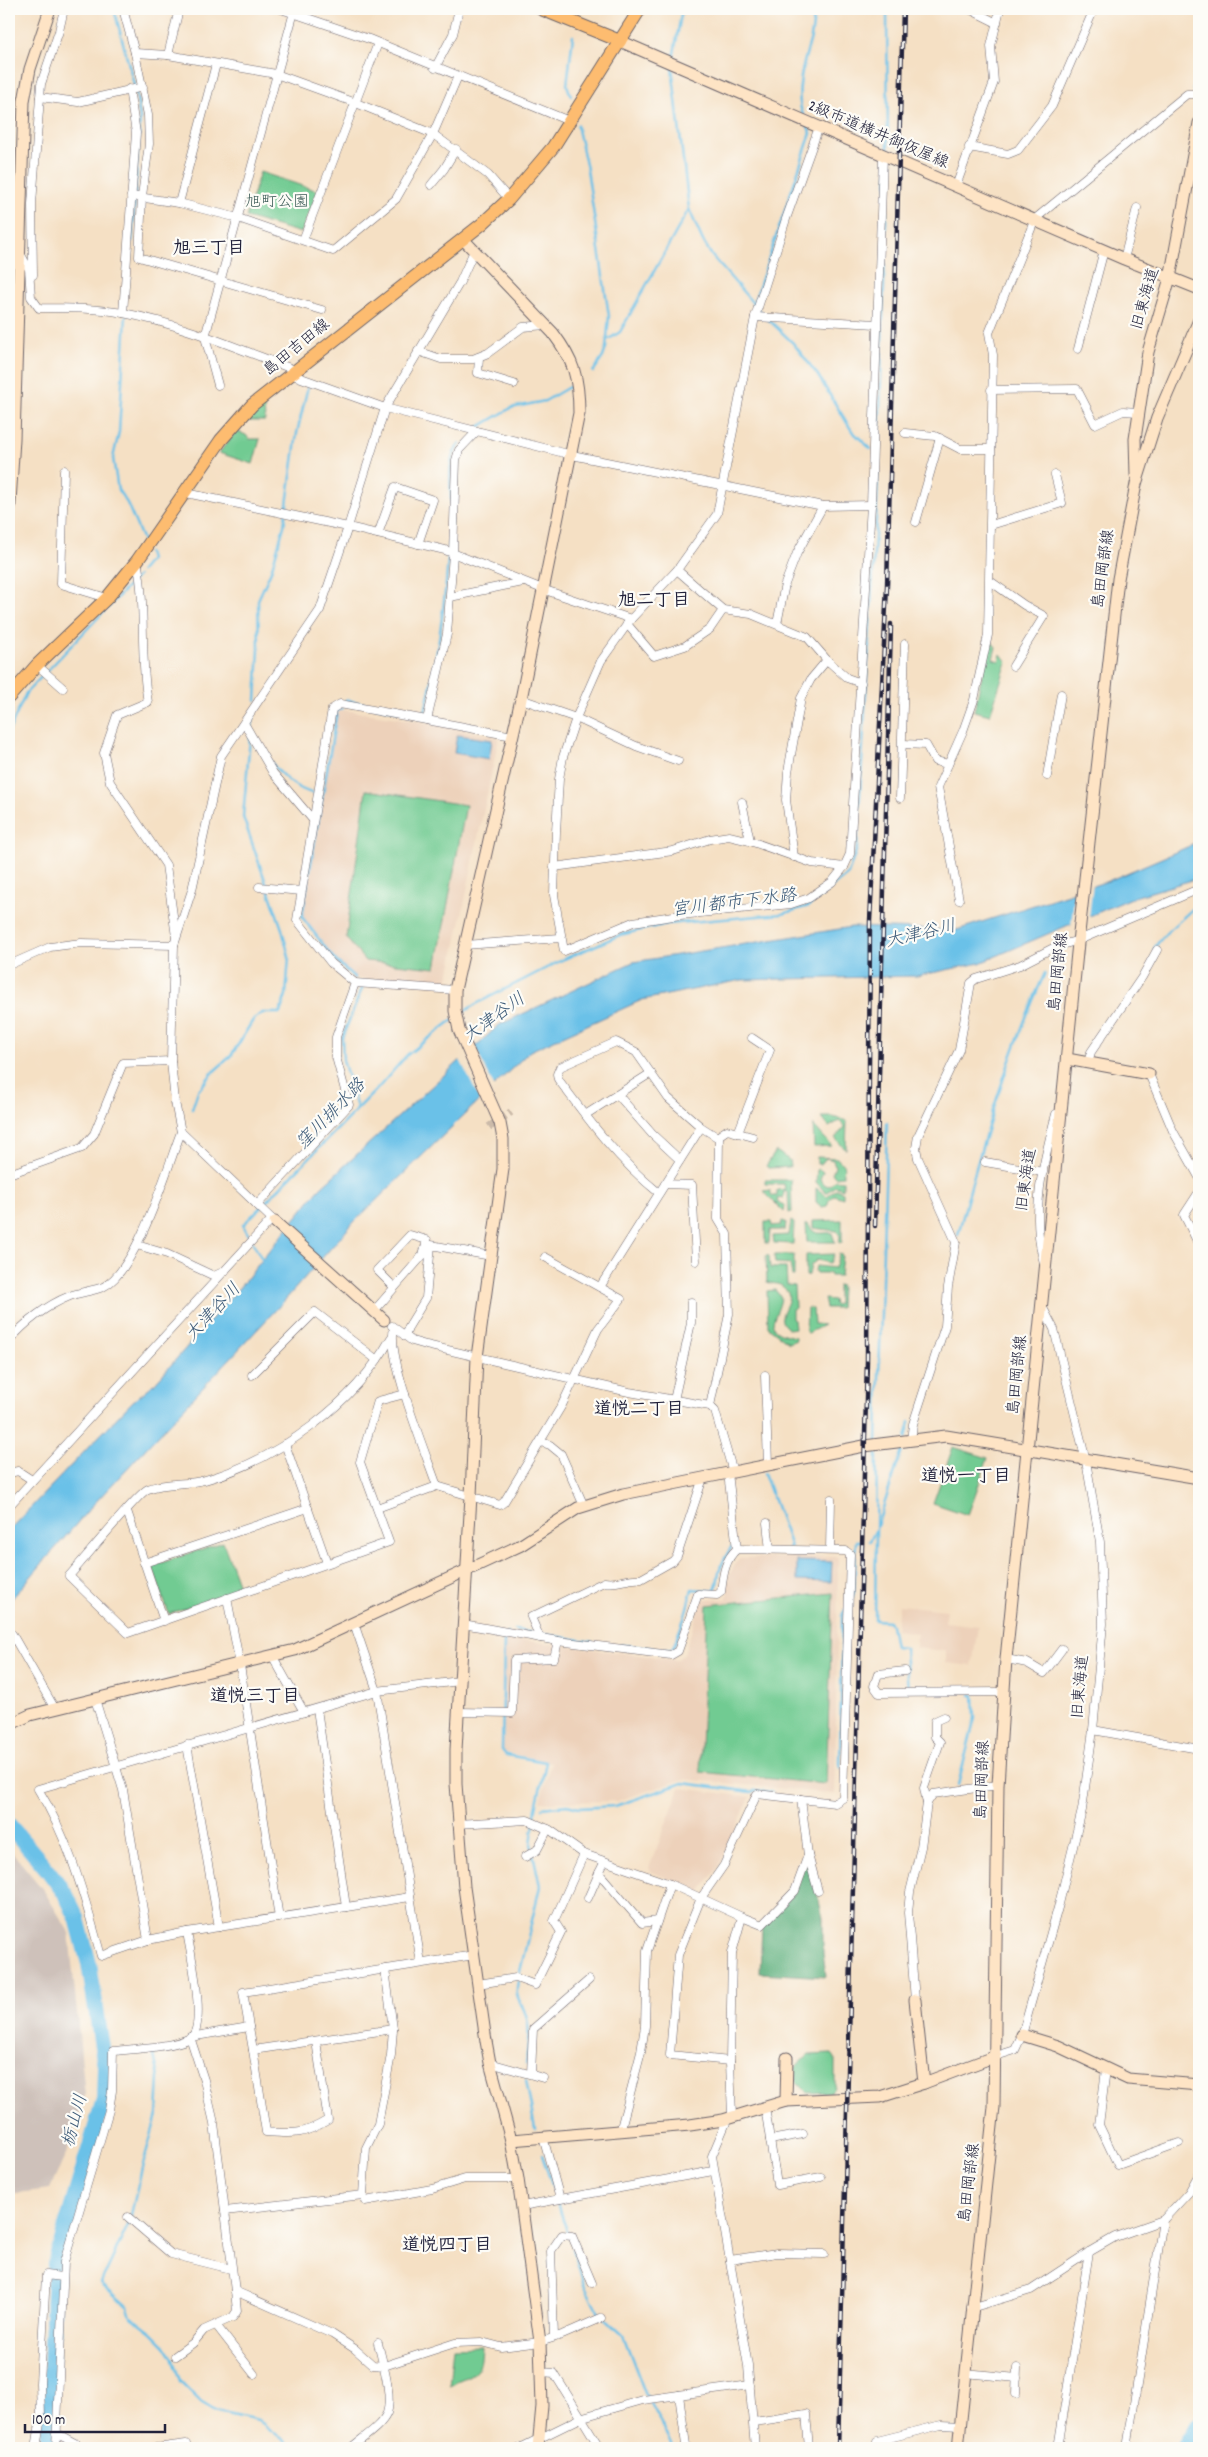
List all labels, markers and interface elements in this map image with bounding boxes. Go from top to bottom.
street label: 2級市道横井御仮屋線 [804,95,952,175]
park label: 旭町公園 [245,191,309,214]
district label: 旭三丁目 [173,237,245,262]
street label: 旧東海道 [1126,265,1166,333]
street label: 島田吉田線 [259,314,335,382]
street label: 島田岡部線 [1087,528,1121,610]
district label: 旭二丁目 [618,589,690,614]
water label: 宮川都市下水路 [670,884,799,924]
water label: 大津谷川 [883,915,959,955]
street label: 島田岡部線 [1043,931,1075,1013]
water label: 大津谷川 [459,988,531,1050]
water label: 窪川排水路 [292,1073,373,1156]
street label: 旧東海道 [1011,1147,1043,1213]
water label: 大津谷川 [180,1278,248,1348]
street label: 島田岡部線 [1002,1334,1034,1416]
district label: 道悦二丁目 [594,1398,684,1423]
district label: 道悦一丁目 [921,1465,1011,1490]
street label: 旧東海道 [1067,1654,1095,1720]
district label: 道悦三丁目 [210,1685,300,1710]
street label: 島田岡部線 [970,1740,996,1820]
water label: 栃山川 [57,2092,95,2150]
street label: 島田岡部線 [954,2142,986,2224]
district label: 道悦四丁目 [402,2234,492,2259]
scale bar [25,2402,165,2434]
text: 100 m [32,2410,65,2432]

